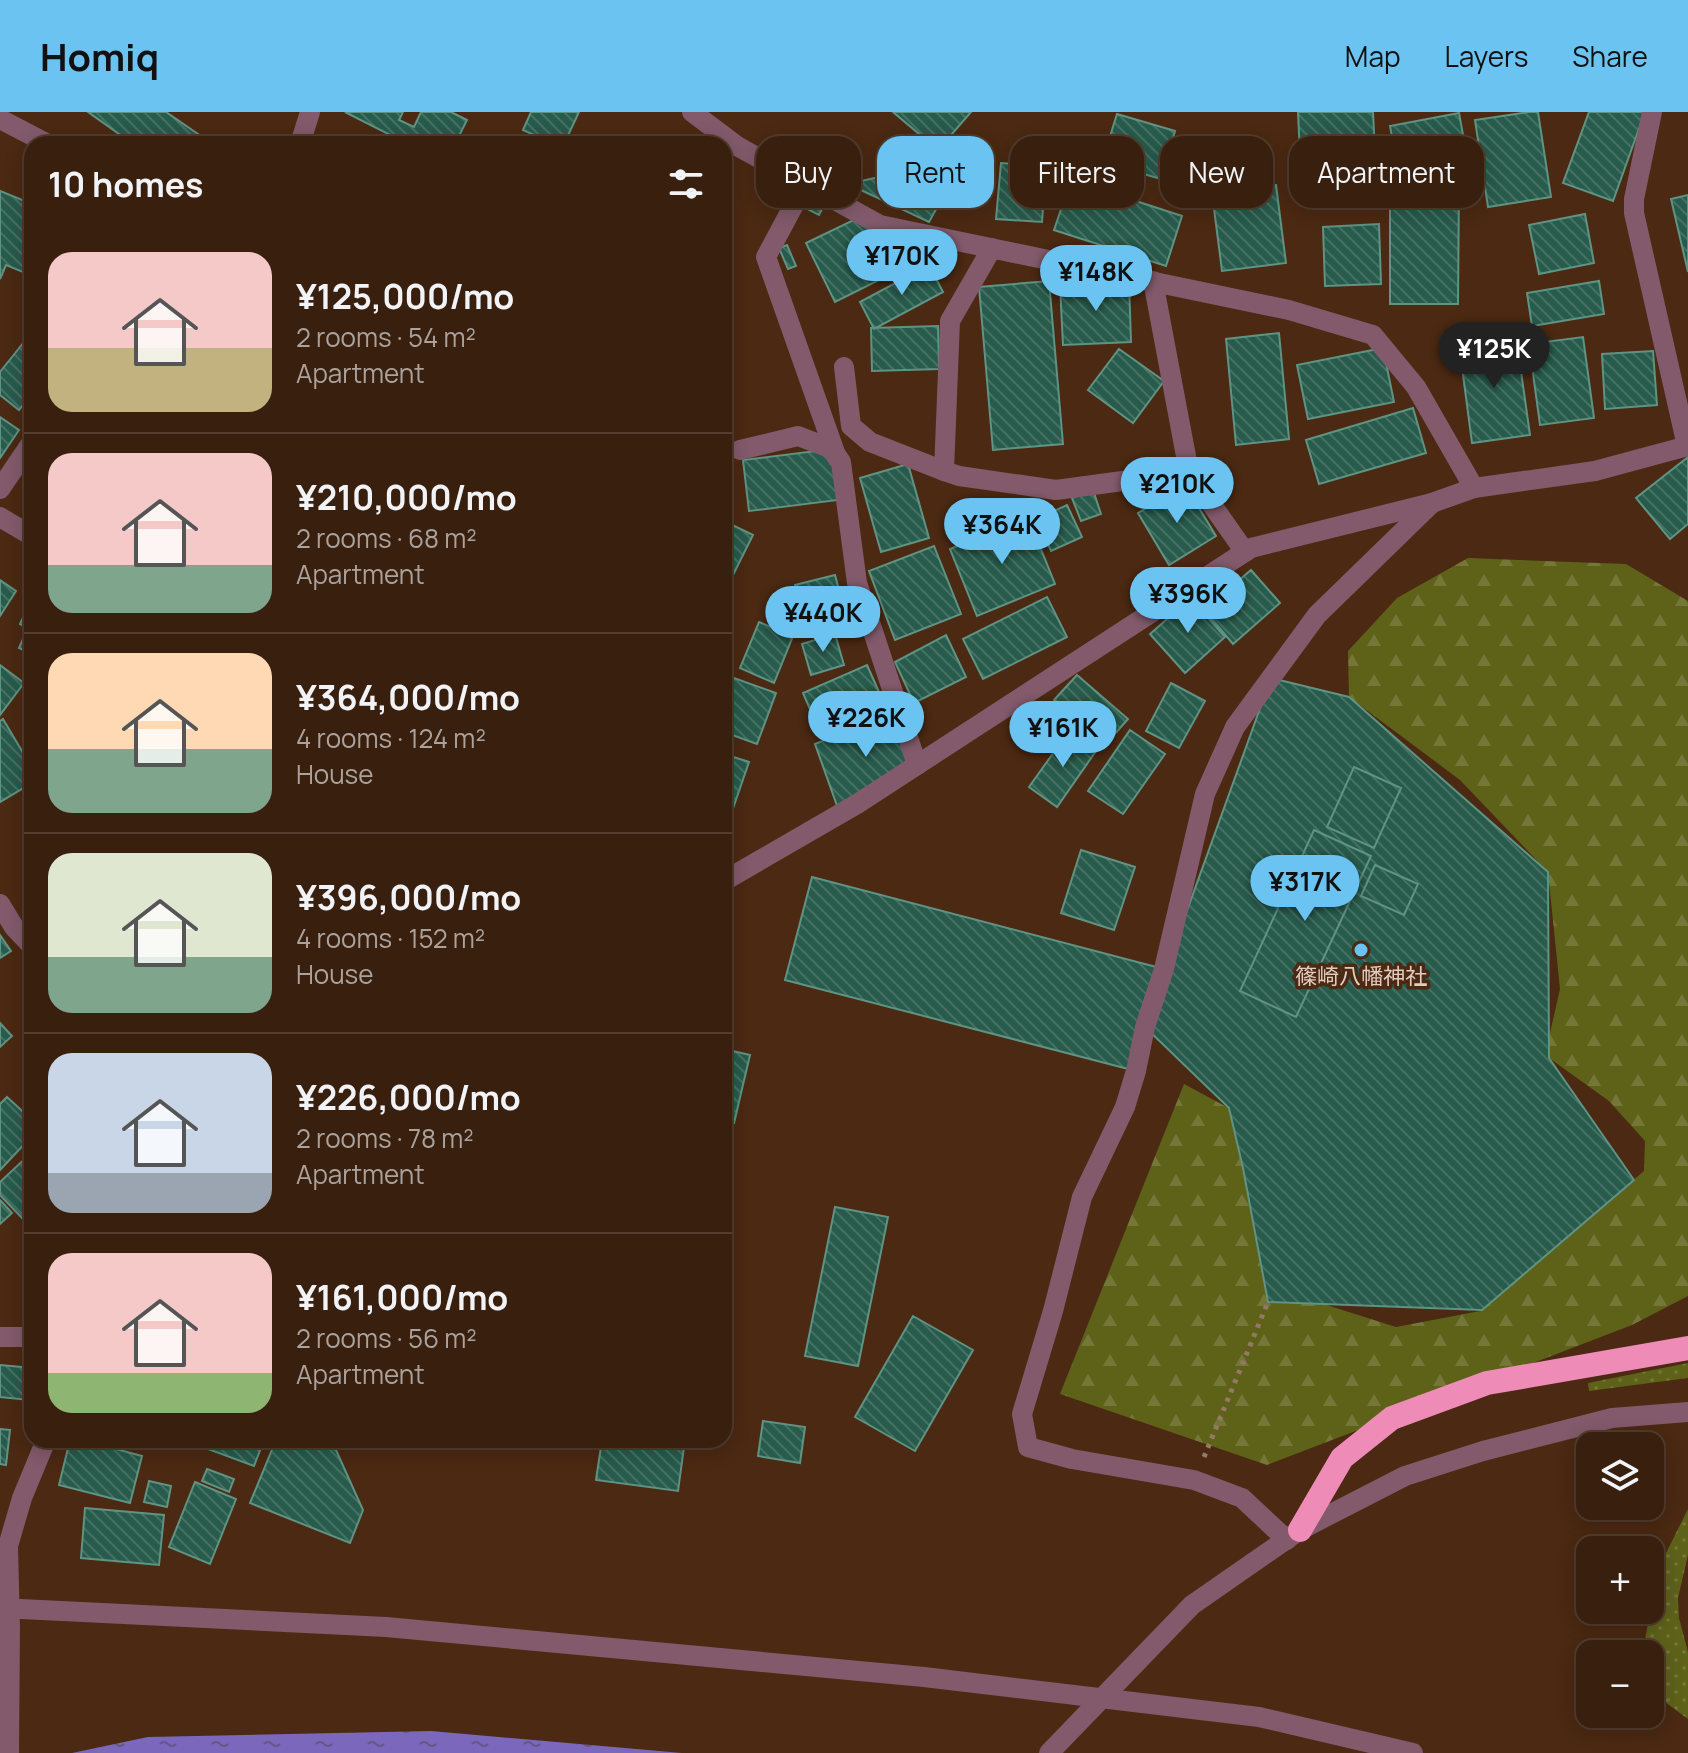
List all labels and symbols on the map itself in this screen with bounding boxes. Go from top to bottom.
pin: ¥170K [846,229,958,297]
pin: ¥148K [1040,245,1152,313]
pin: ¥125K [1438,322,1550,390]
pin: ¥210K [1121,457,1233,525]
pin: ¥364K [946,498,1058,566]
pin: ¥396K [1132,567,1244,635]
pin: ¥440K [767,586,879,654]
pin: ¥226K [810,691,922,759]
pin: ¥161K [1007,701,1119,769]
pin: ¥317K [1249,855,1361,923]
marker: 篠崎八幡神社 [1352,941,1370,959]
place label: 篠崎八幡神社 [1295,961,1427,991]

